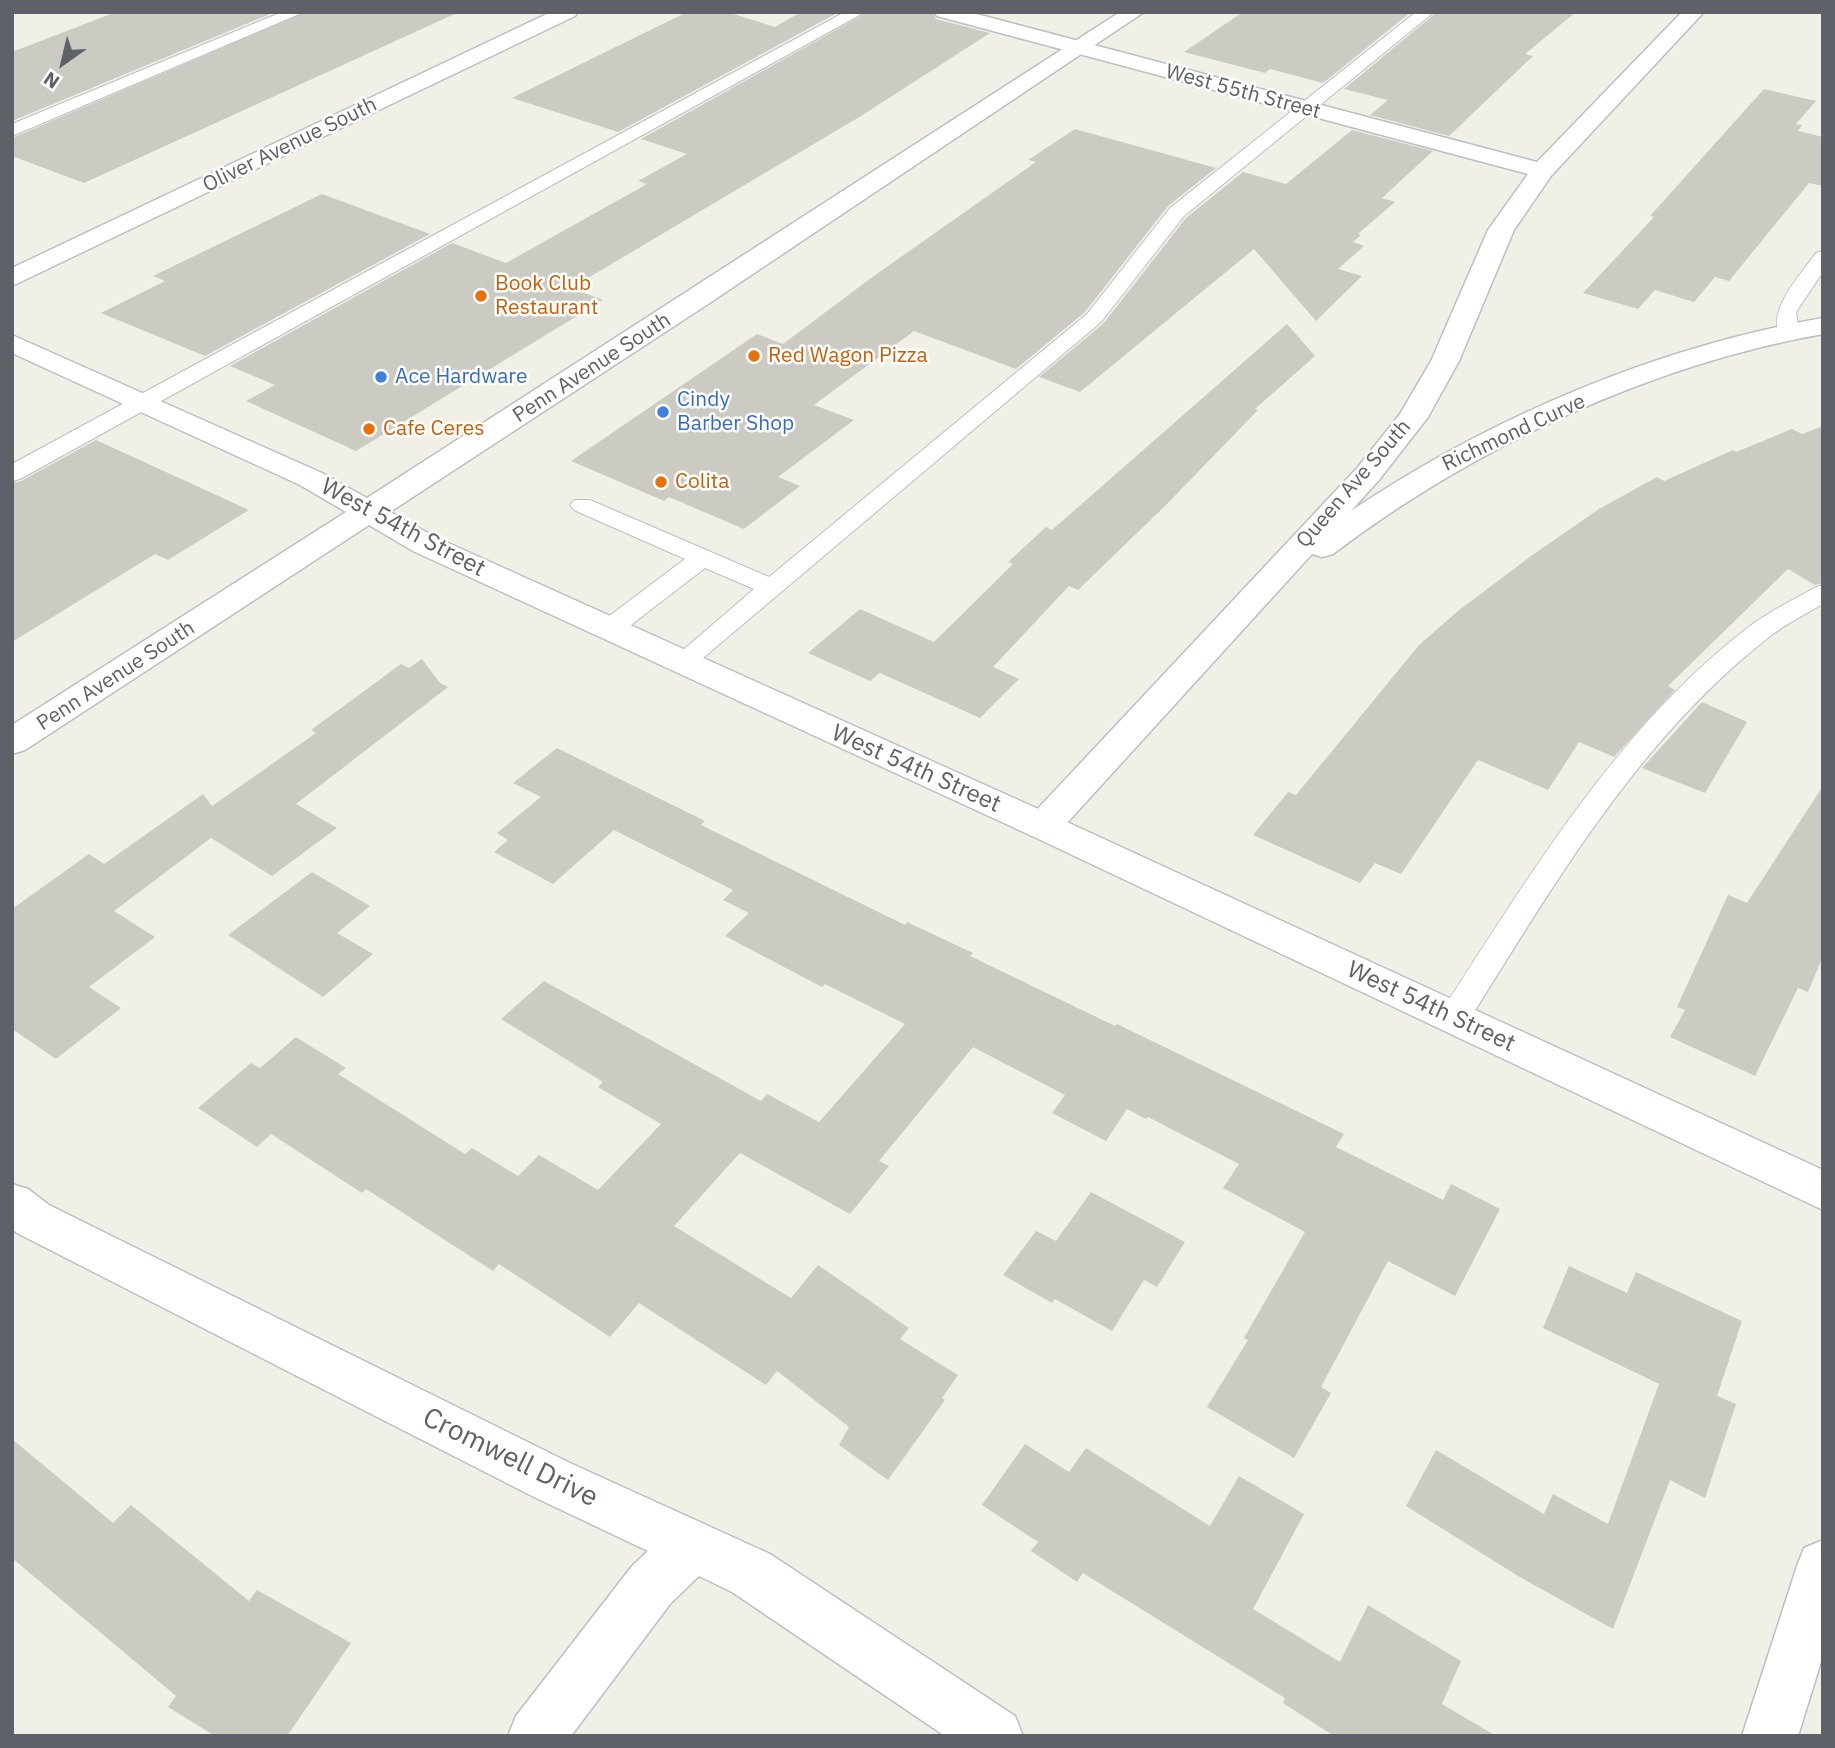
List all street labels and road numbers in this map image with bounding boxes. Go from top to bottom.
street label: West 55th Street [1163,59,1323,125]
street label: Oliver Avenue South [199,92,381,198]
street label: Penn Avenue South [508,308,676,428]
street label: Richmond Curve [1438,389,1590,477]
street label: Queen Ave South [1291,415,1417,553]
street label: West 54th Street [316,473,490,583]
street label: Penn Avenue South [32,616,200,736]
street label: West 54th Street [827,719,1005,819]
street label: West 54th Street [1342,955,1520,1059]
street label: Cromwell Drive [417,1401,603,1515]

